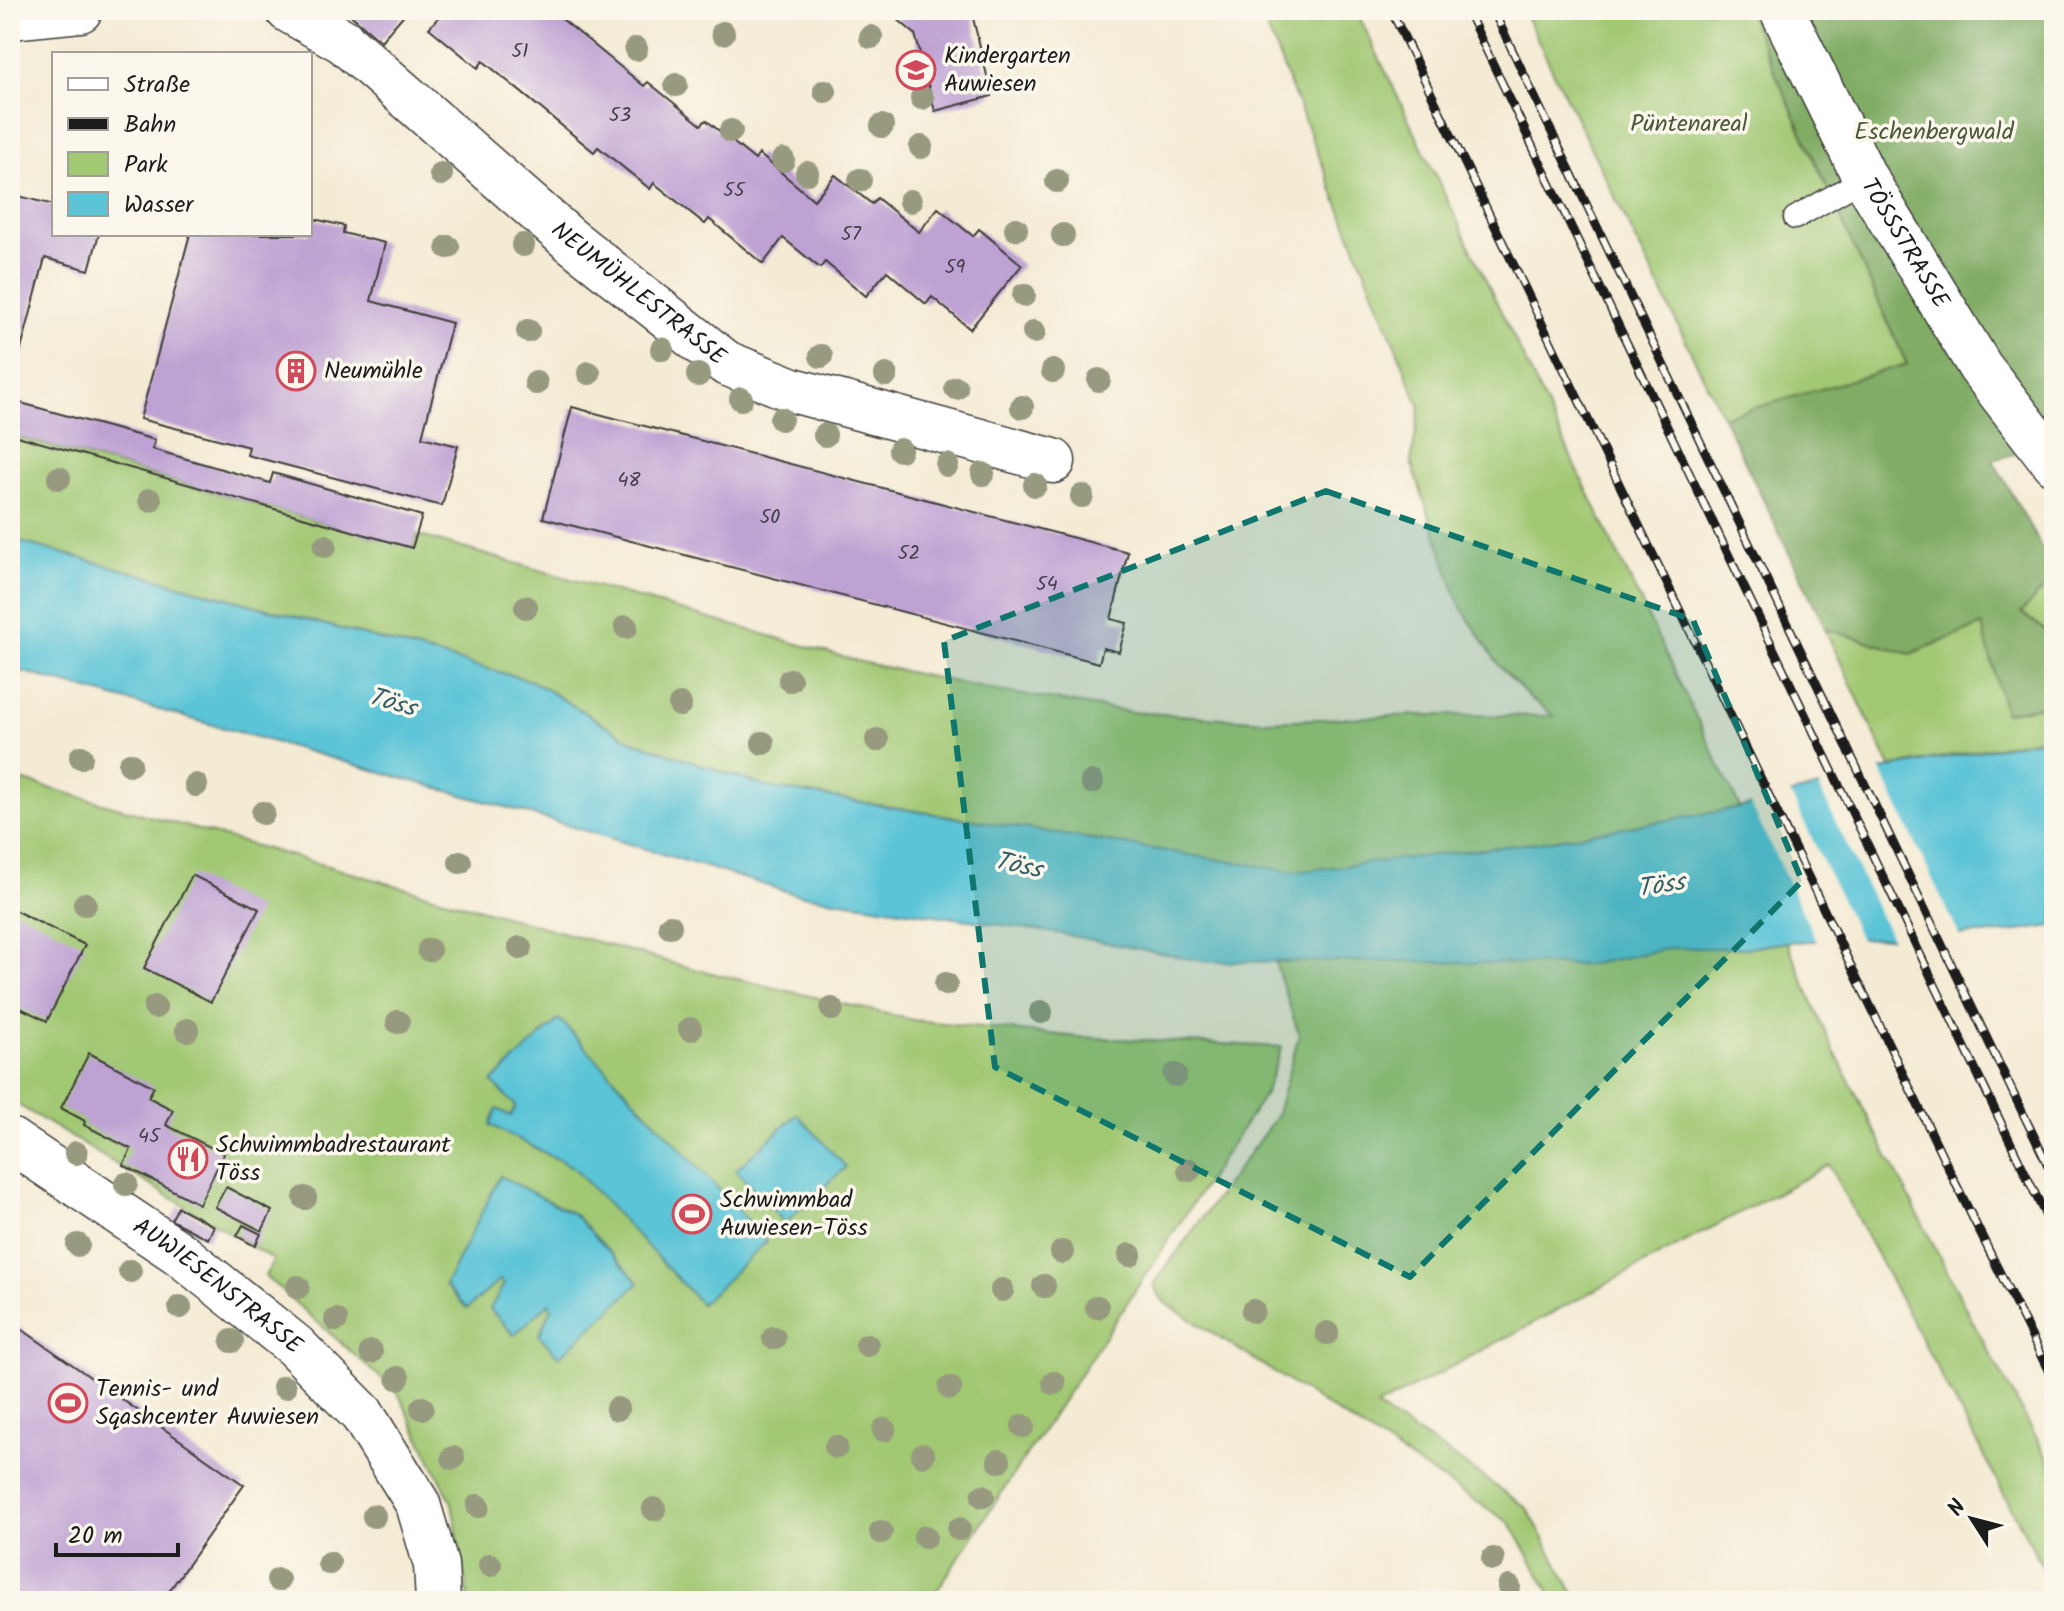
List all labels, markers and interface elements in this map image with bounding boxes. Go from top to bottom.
house number: 51 [511,36,529,68]
place label: Kindergarten Auwiesen [944,37,1071,104]
school or university icon: Kindergarten Auwiesen [895,49,937,91]
legend [52,52,312,236]
text: Straße [124,66,190,105]
house number: 53 [609,100,631,132]
park label: Püntenareal [1630,105,1748,144]
text: Bahn [124,106,176,145]
park label: Eschenbergwald [1854,113,2015,152]
text: Park [124,146,168,185]
street label: TÖSSSTRASSE [1850,171,1960,317]
house number: 55 [723,175,746,207]
text: Wasser [124,186,195,225]
street label: NEUMÜHLESTRASSE [542,212,735,376]
house number: 57 [841,219,862,251]
house number: 59 [945,252,965,284]
building icon: Neumühle [275,350,317,392]
place label: Neumühle [324,352,423,391]
house number: 48 [617,465,641,497]
house number: 50 [760,502,780,534]
house number: 52 [898,538,920,570]
house number: 54 [1036,569,1058,601]
water label: Töss [363,676,424,731]
water label: Töss [990,840,1049,892]
water label: Töss [1634,861,1691,910]
house number: 45 [138,1121,161,1153]
place label: Schwimmbadrestaurant Töss [216,1126,451,1193]
restaurant icon: Schwimmbadrestaurant Töss [167,1138,209,1180]
place label: Schwimmbad Auwiesen-Töss [720,1181,868,1248]
sports icon: Schwimmbad Auwiesen-Töss [671,1193,713,1235]
street label: AUWIESENSTRASSE [125,1208,312,1365]
place label: Tennis- und Sqashcenter Auwiesen [96,1370,319,1437]
sports icon: Tennis- und Sqashcenter Auwiesen [47,1382,89,1424]
north arrow [1932,1479,2012,1559]
text: N [1940,1493,1976,1525]
scale bar [56,1507,178,1557]
text: 20 m [68,1517,123,1556]

